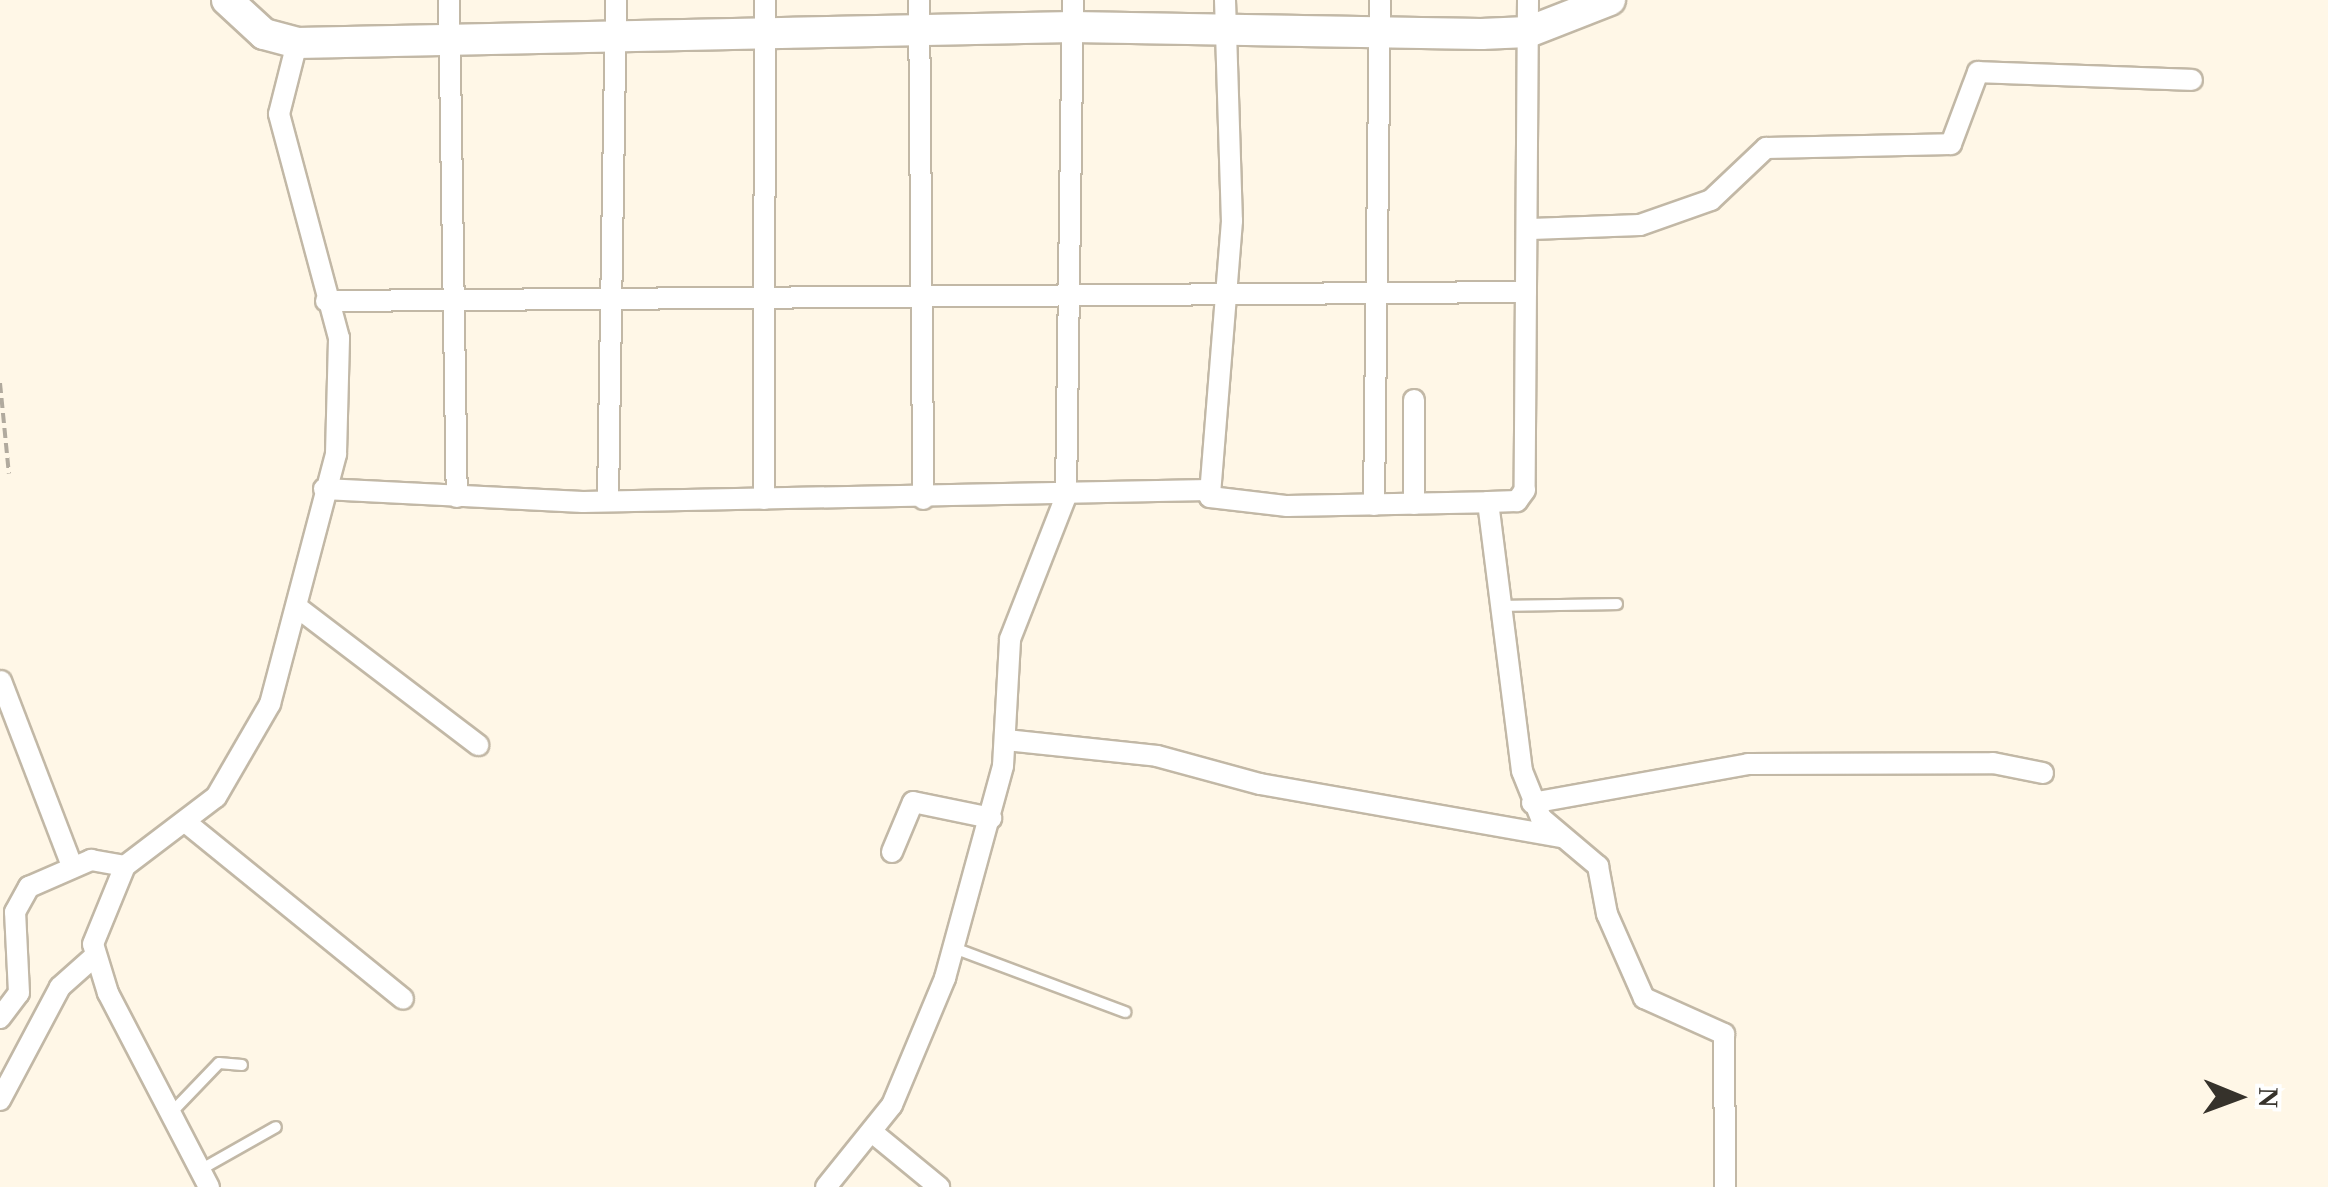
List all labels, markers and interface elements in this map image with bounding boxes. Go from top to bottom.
north arrow [2188,1047,2288,1147]
text: N [2253,1087,2284,1108]

